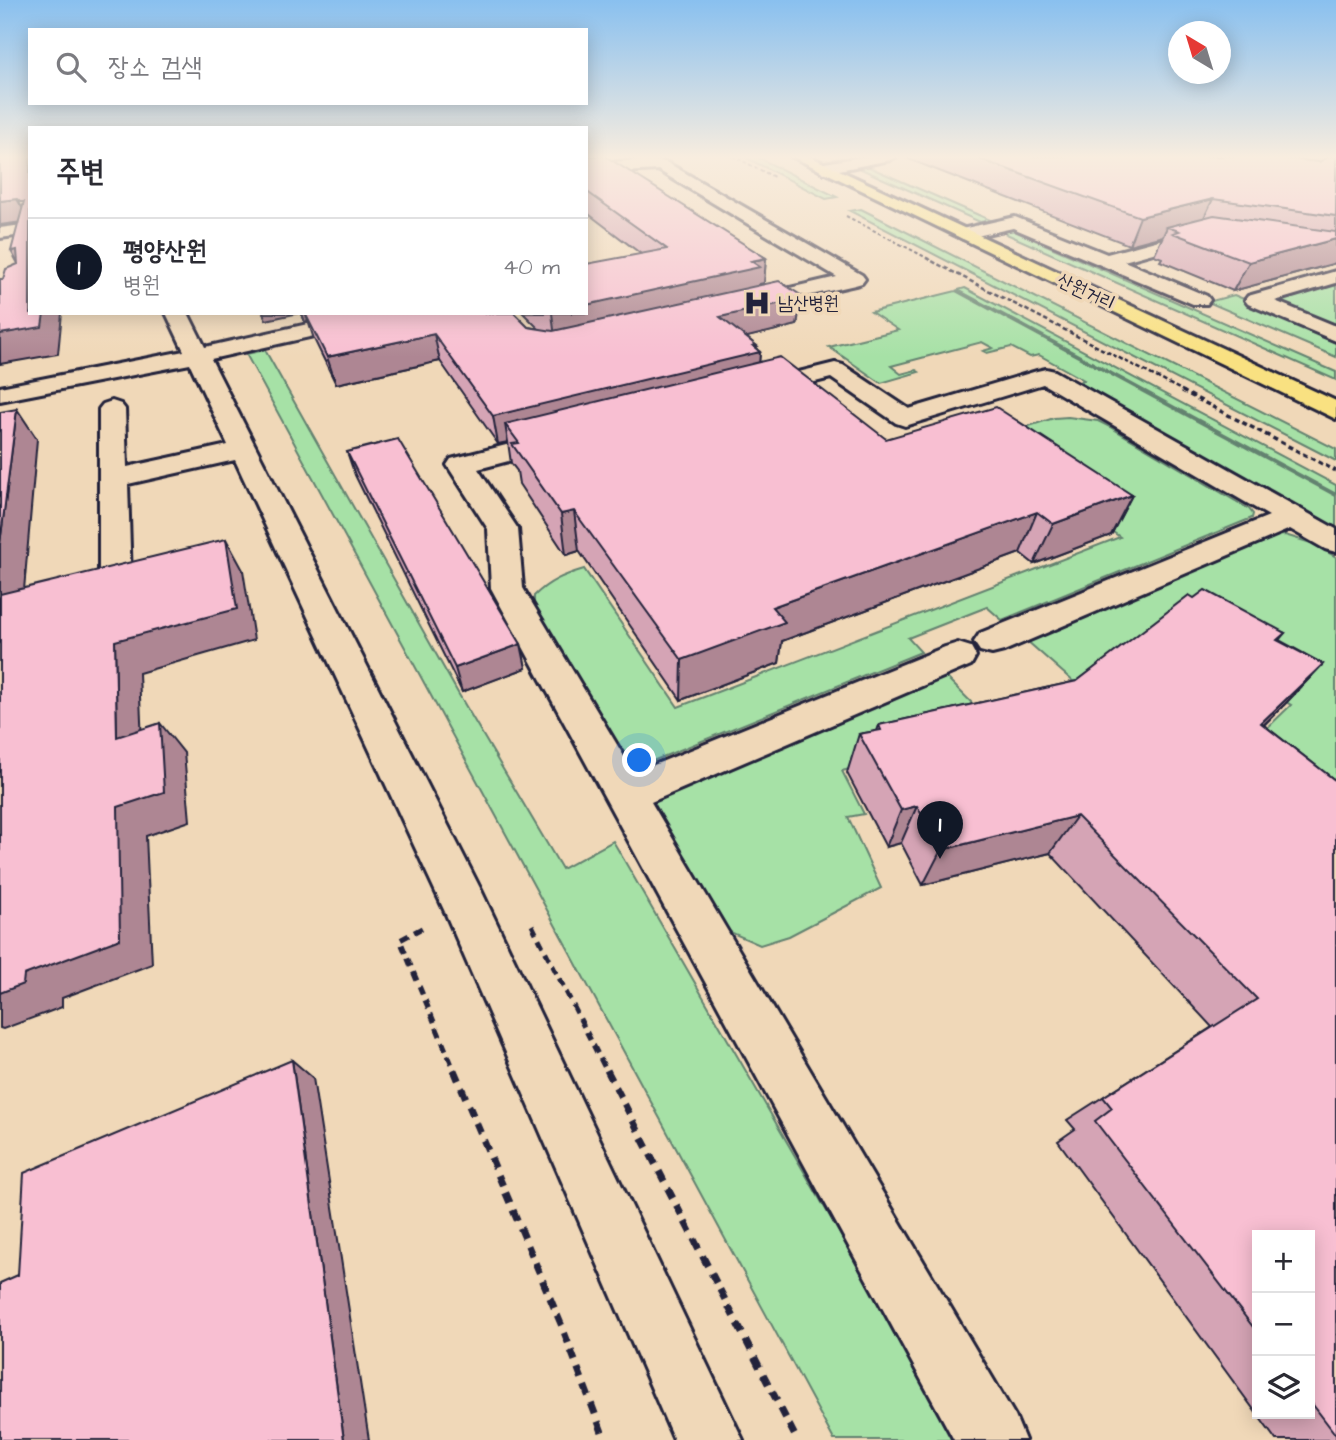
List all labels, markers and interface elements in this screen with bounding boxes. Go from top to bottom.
north arrow [1168,21,1231,84]
search box [28,28,588,105]
icon: search [52,48,90,86]
text: 장소 검색 [108,49,202,85]
text: 주변 [56,151,104,193]
text: 평양산원 [123,233,207,269]
text: 1 [78,251,80,283]
text: 40 m [503,251,560,283]
street label: 산원거리 [1053,267,1119,317]
text: 병원 [123,269,160,301]
hospital icon: 남산병원 [742,288,772,318]
place label: 남산병원 [778,290,839,317]
your location [622,743,656,777]
pin: 1 [917,801,963,859]
map controls [1252,1230,1315,1419]
button: + [1252,1230,1315,1293]
button: − [1252,1293,1315,1356]
button: layers [1252,1356,1315,1419]

